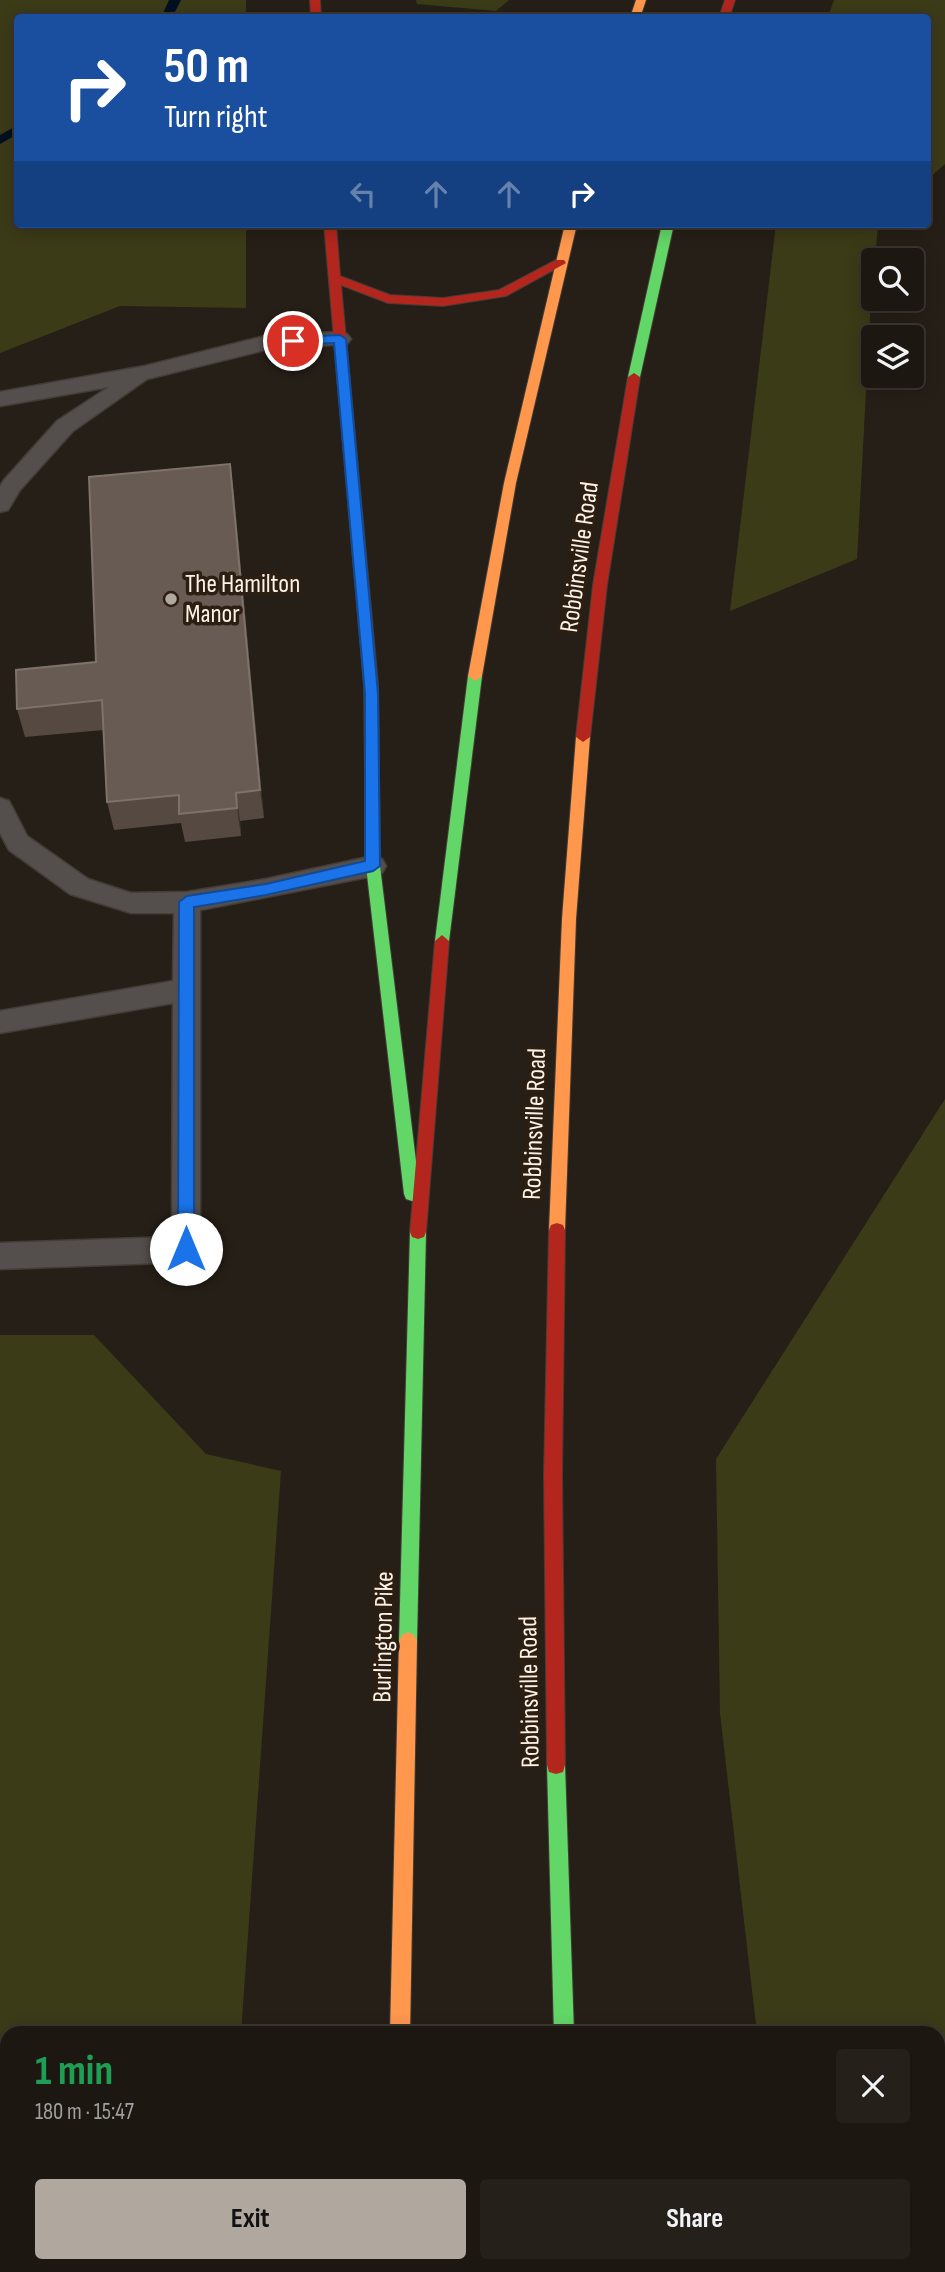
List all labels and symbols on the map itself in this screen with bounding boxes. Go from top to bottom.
pin [263,311,323,371]
street label: Robbinsville Road [554,480,606,634]
place label: The Hamilton Manor [185,569,300,630]
marker: The Hamilton Manor [163,591,179,607]
street label: Robbinsville Road [517,1048,553,1200]
position arrow [149,1212,223,1286]
street label: Burlington Pike [367,1571,401,1703]
street label: Robbinsville Road [513,1616,547,1768]

